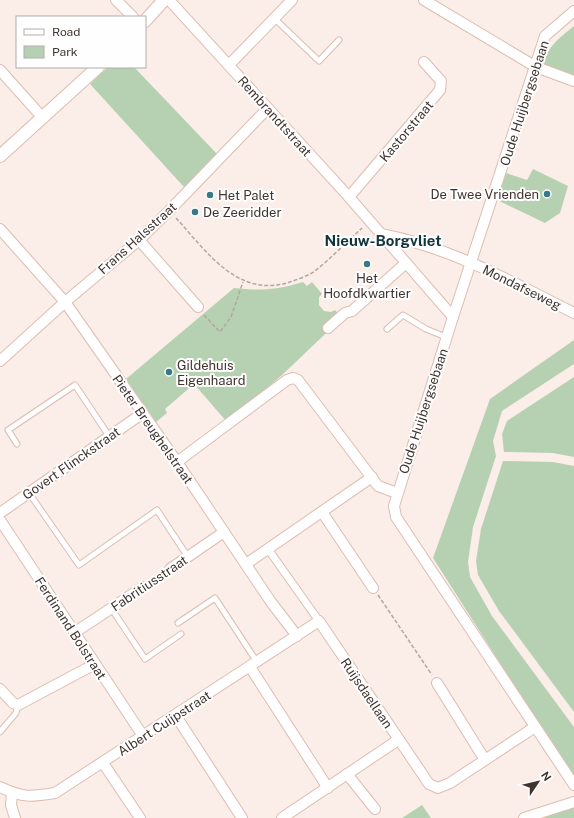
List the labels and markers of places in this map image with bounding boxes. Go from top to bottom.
place label: De Twee Vrienden [430,187,539,202]
place label: Het Palet [218,188,274,203]
marker: De Twee Vrienden [542,189,552,199]
marker: Het Palet [205,190,215,200]
place label: De Zeeridder [203,205,282,220]
marker: De Zeeridder [190,207,200,217]
marker: Het Hoofdkwartier [362,259,372,269]
place label: Het Hoofdkwartier [323,271,411,301]
place label: Gildehuis Eigenhaard [177,358,245,388]
marker: Gildehuis Eigenhaard [164,367,174,377]

